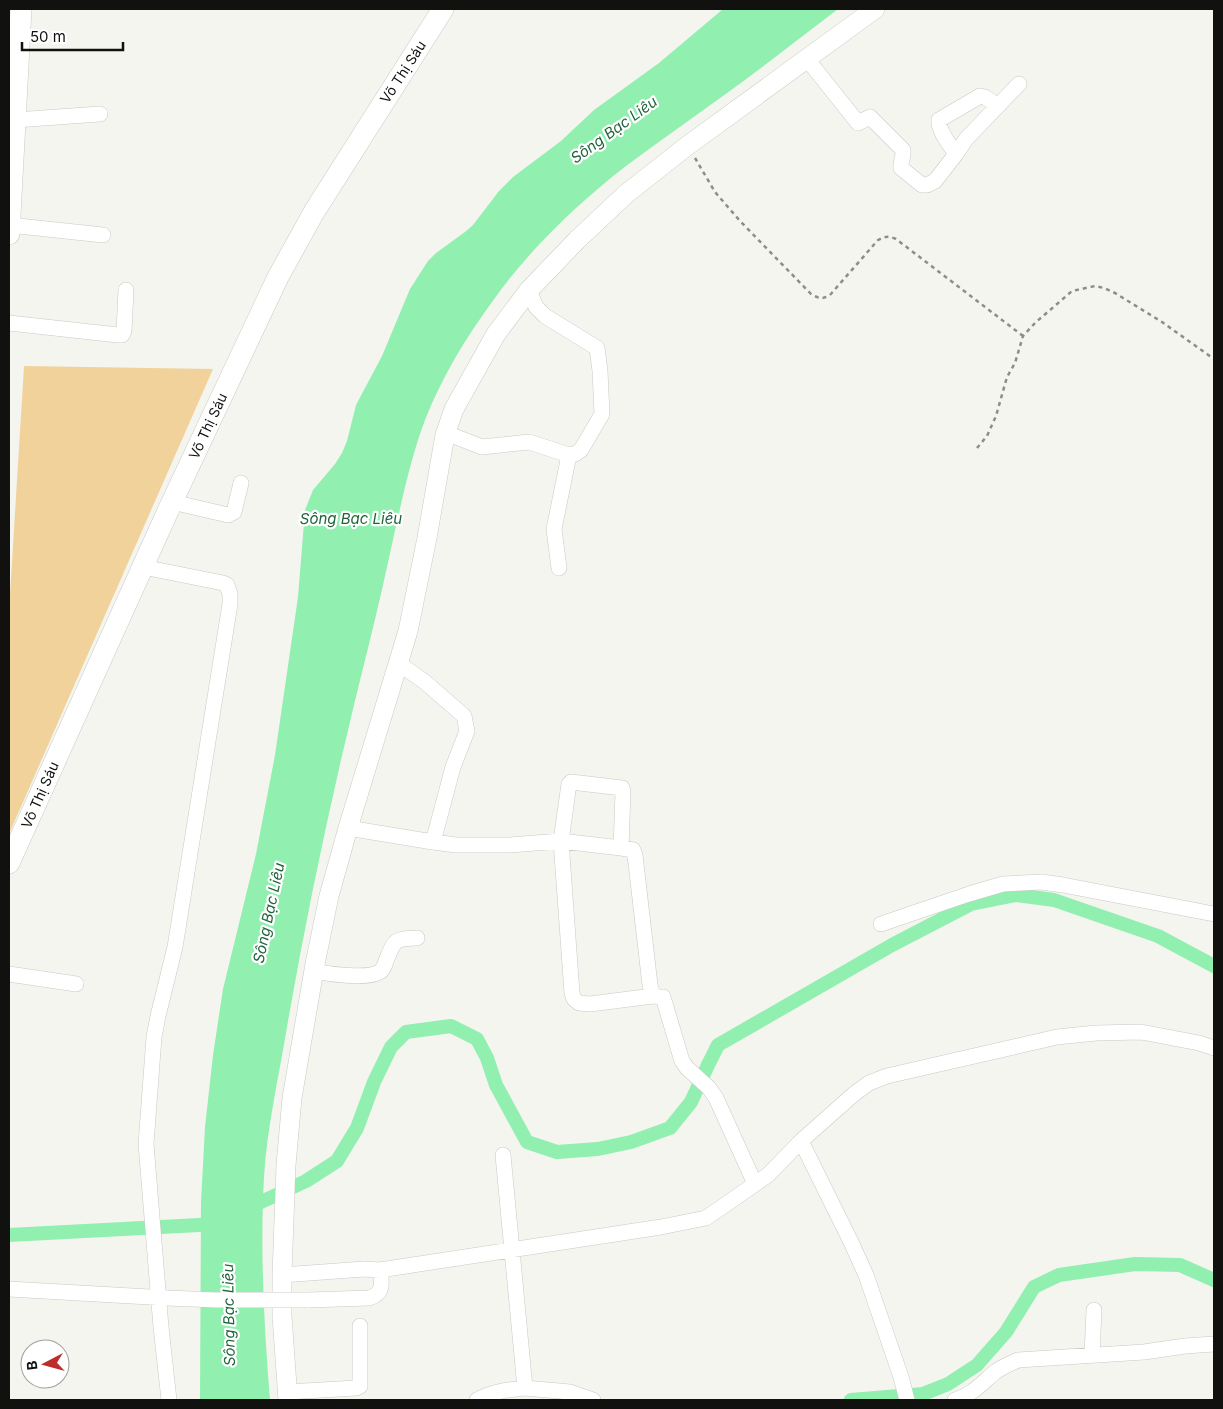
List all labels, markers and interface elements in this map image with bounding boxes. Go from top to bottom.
scale bar [22,20,124,52]
text: 50 m [30,27,66,46]
street label: Võ Thị Sáu [376,37,429,106]
water label: Sông Bạc Liêu [567,92,661,167]
street label: Võ Thị Sáu [185,390,230,462]
water label: Sông Bạc Liêu [300,509,402,528]
street label: Võ Thị Sáu [17,759,62,831]
water label: Sông Bạc Liêu [249,861,288,965]
water label: Sông Bạc Liêu [218,1264,239,1366]
north arrow [20,1339,70,1389]
text: B [23,1360,41,1371]

